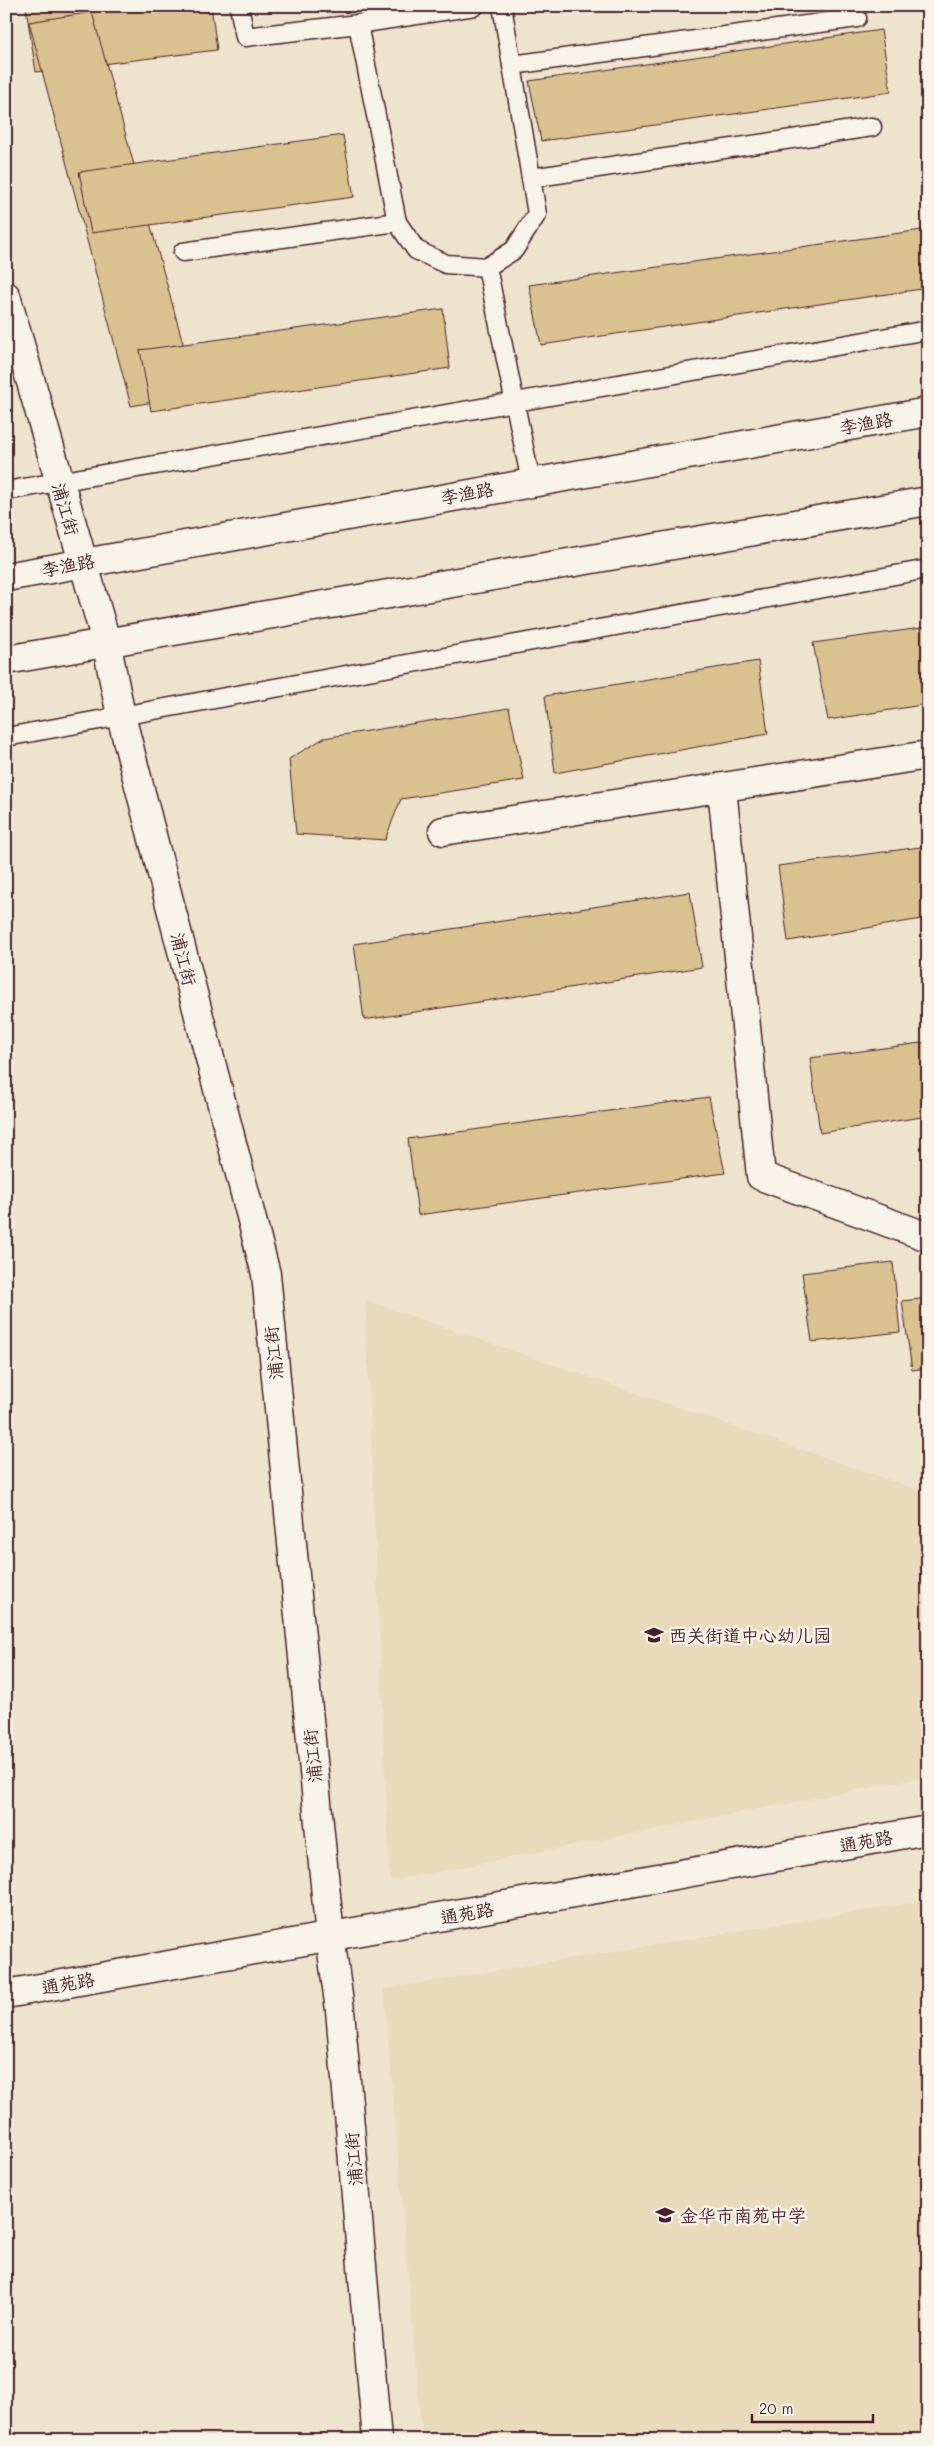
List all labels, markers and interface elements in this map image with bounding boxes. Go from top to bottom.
street label: 李渔路 [837,406,895,440]
street label: 李渔路 [438,476,496,510]
street label: 浦江街 [47,480,85,538]
street label: 李渔路 [39,548,97,582]
street label: 浦江街 [166,930,202,988]
street label: 浦江街 [258,1325,288,1381]
place label: 西关街道中心幼儿园 [669,1623,831,1647]
school or university icon: 西关街道中心幼儿园 [643,1624,665,1646]
street label: 浦江街 [297,1728,327,1784]
street label: 通苑路 [837,1824,895,1858]
street label: 通苑路 [438,1896,496,1930]
street label: 通苑路 [39,1966,97,2000]
street label: 浦江街 [339,2131,367,2187]
place label: 金华市南苑中学 [680,2203,806,2227]
school or university icon: 金华市南苑中学 [654,2204,676,2226]
scale bar [752,2391,873,2423]
text: 20 m [759,2398,793,2418]

